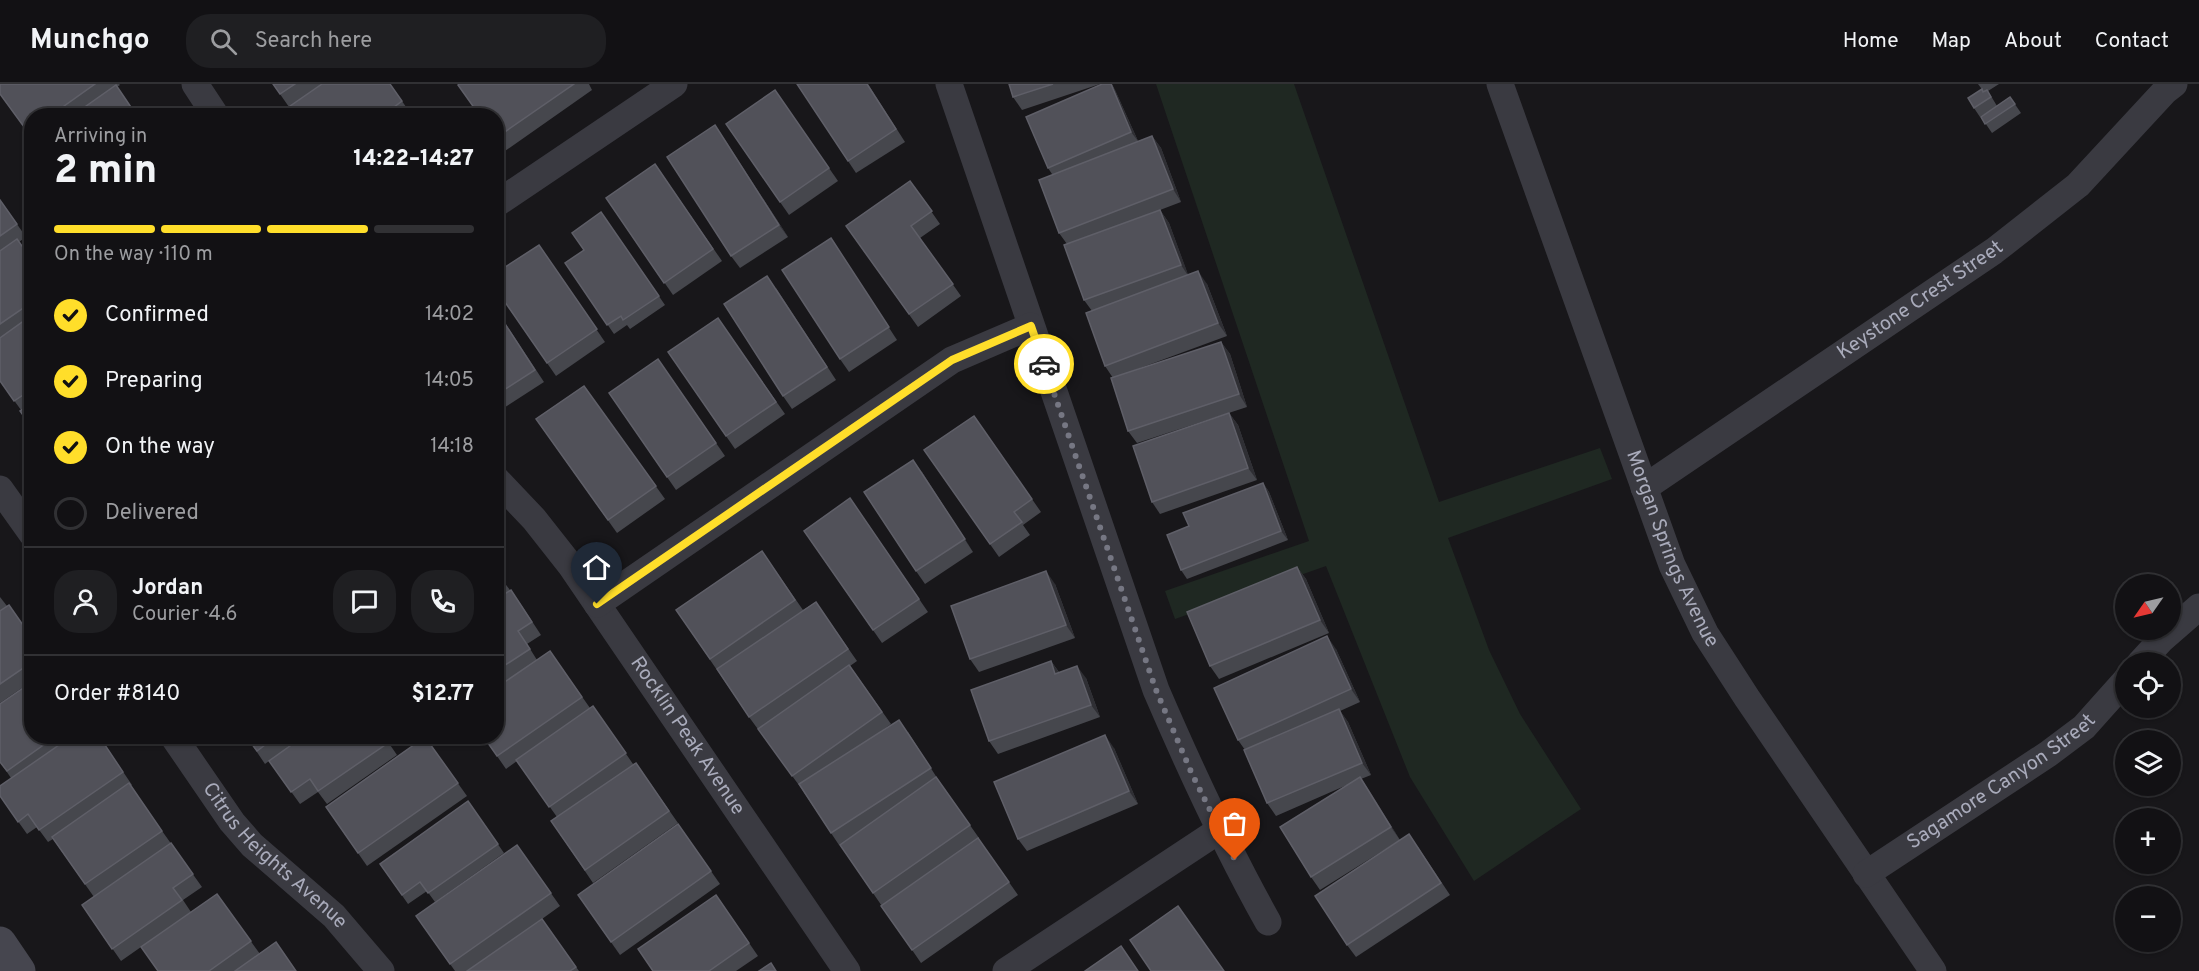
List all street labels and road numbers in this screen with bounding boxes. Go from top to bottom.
street label: Keystone Crest Street [1832,235,2009,366]
street label: Morgan Springs Avenue [1619,447,1724,653]
street label: Rocklin Peak Avenue [624,652,750,821]
street label: Sagamore Canyon Street [1902,709,2102,856]
street label: Citrus Heights Avenue [196,778,353,935]

